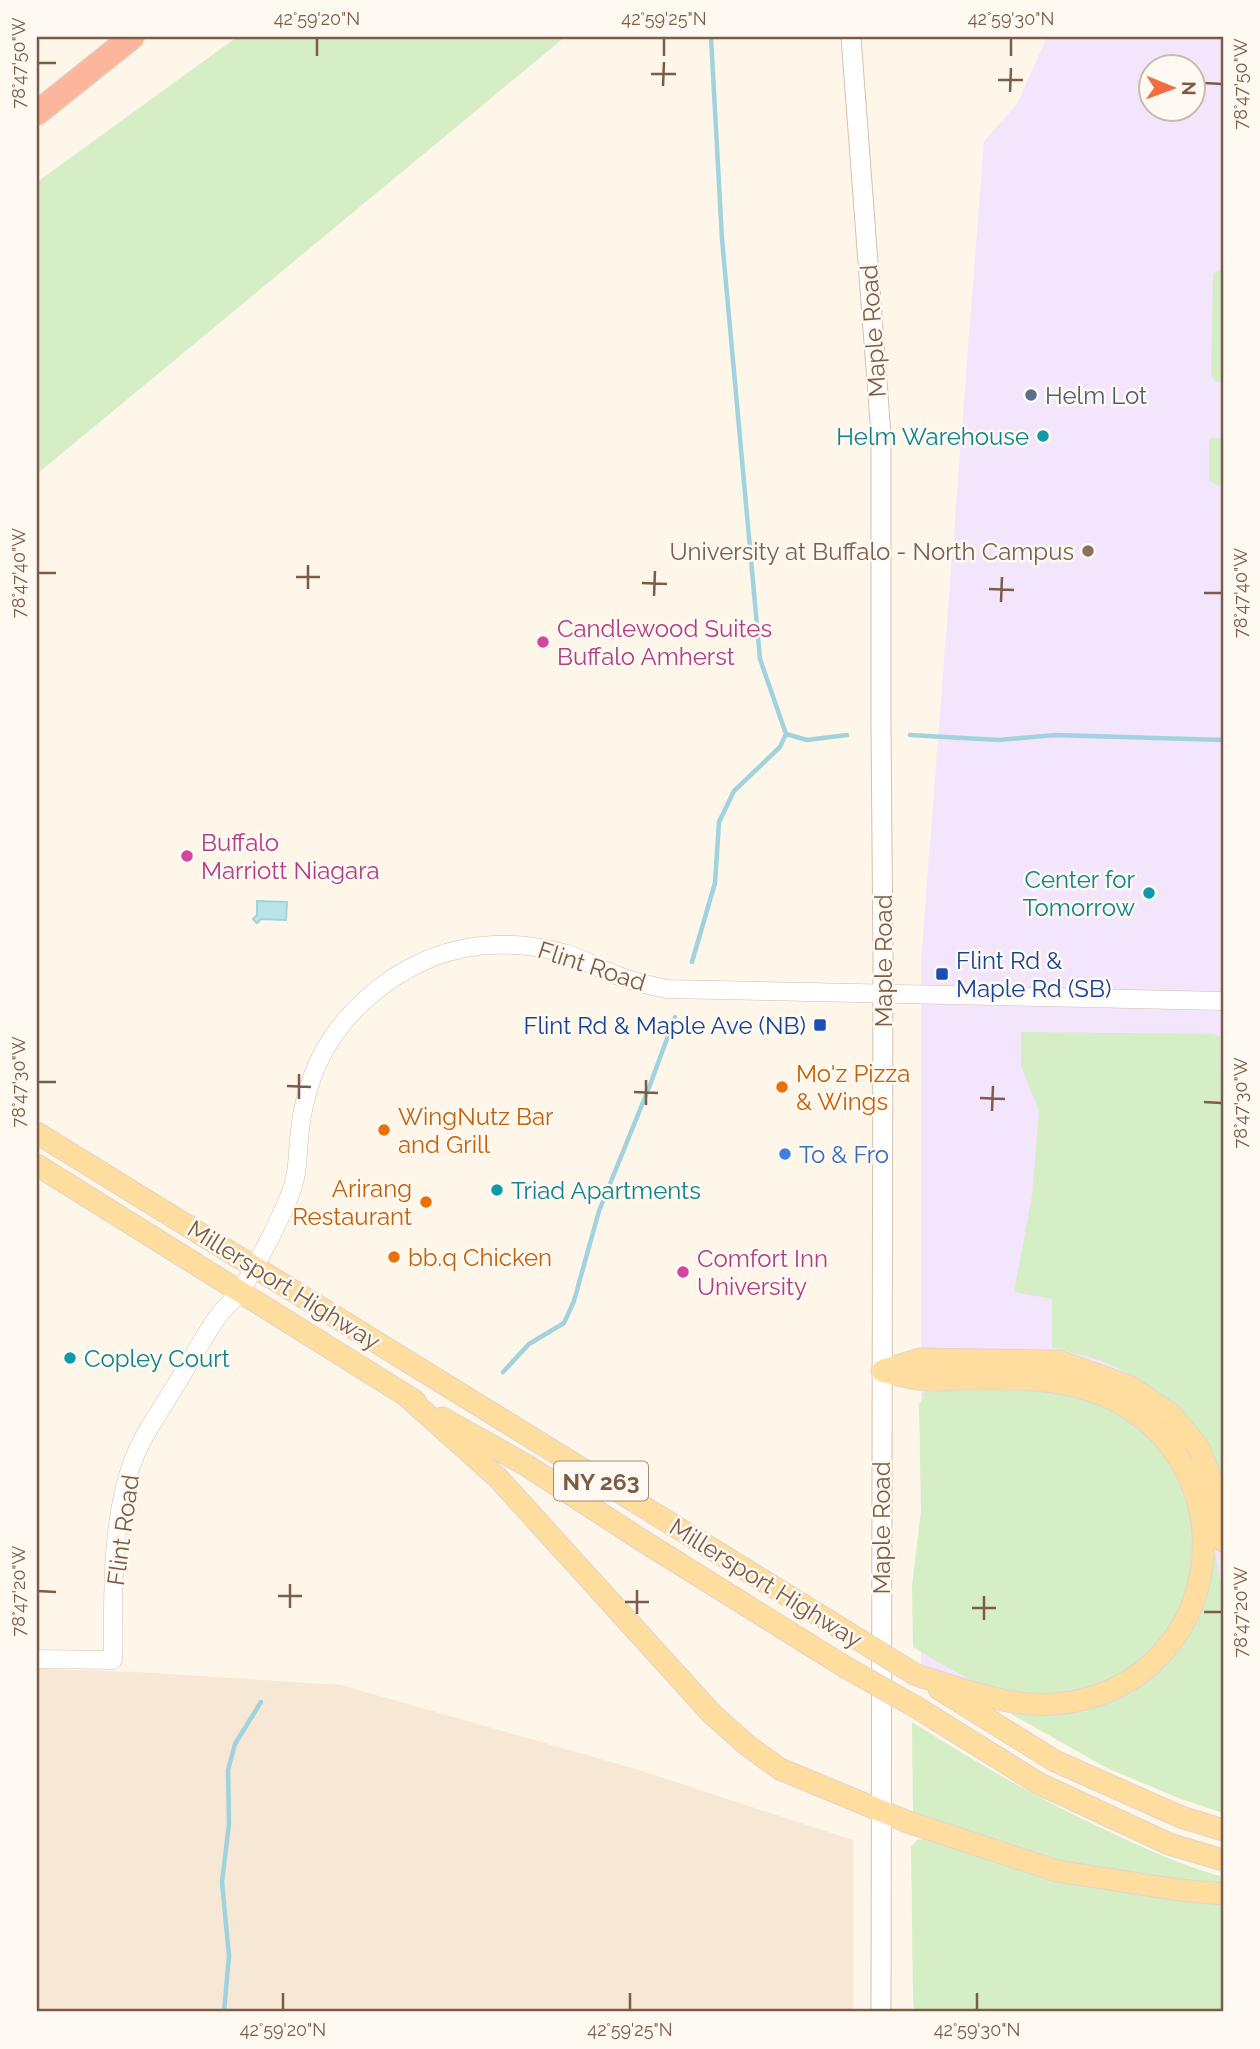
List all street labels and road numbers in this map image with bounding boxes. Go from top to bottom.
street label: Maple Road [854,264,892,398]
street label: Maple Road [869,894,898,1028]
street label: Flint Road [534,935,650,997]
street label: Millersport Highway [182,1214,386,1356]
street label: Maple Road [867,1461,896,1595]
road number: NY 263 [554,1462,648,1500]
street label: Flint Road [101,1473,145,1587]
street label: Millersport Highway [664,1512,868,1654]

